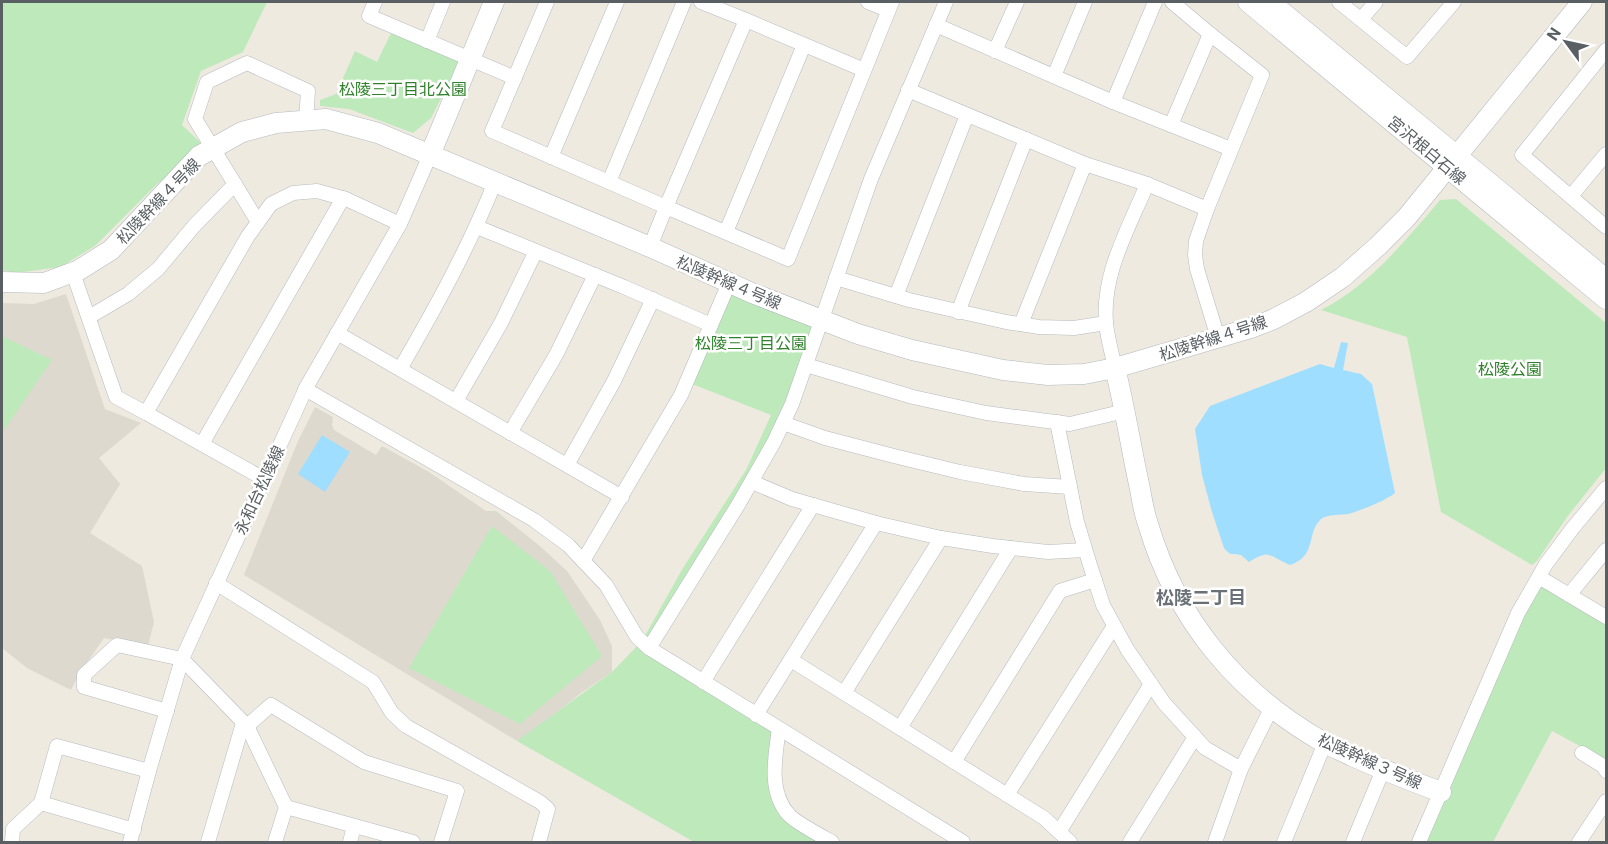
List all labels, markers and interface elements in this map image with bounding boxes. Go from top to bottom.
north arrow [1536,12,1596,72]
text: N [1543,24,1565,44]
park label: 松陵三丁目北公園 [339,80,467,99]
street label: 宮沢根白石線 [1384,112,1470,189]
street label: 松陵幹線４号線 [113,154,204,248]
street label: 松陵幹線４号線 [674,252,784,313]
street label: 松陵幹線４号線 [1157,312,1269,365]
park label: 松陵三丁目公園 [695,334,807,353]
park label: 松陵公園 [1478,360,1542,379]
street label: 永和台松陵線 [231,443,288,538]
district label: 松陵二丁目 [1156,587,1246,608]
street label: 松陵幹線３号線 [1315,730,1425,793]

